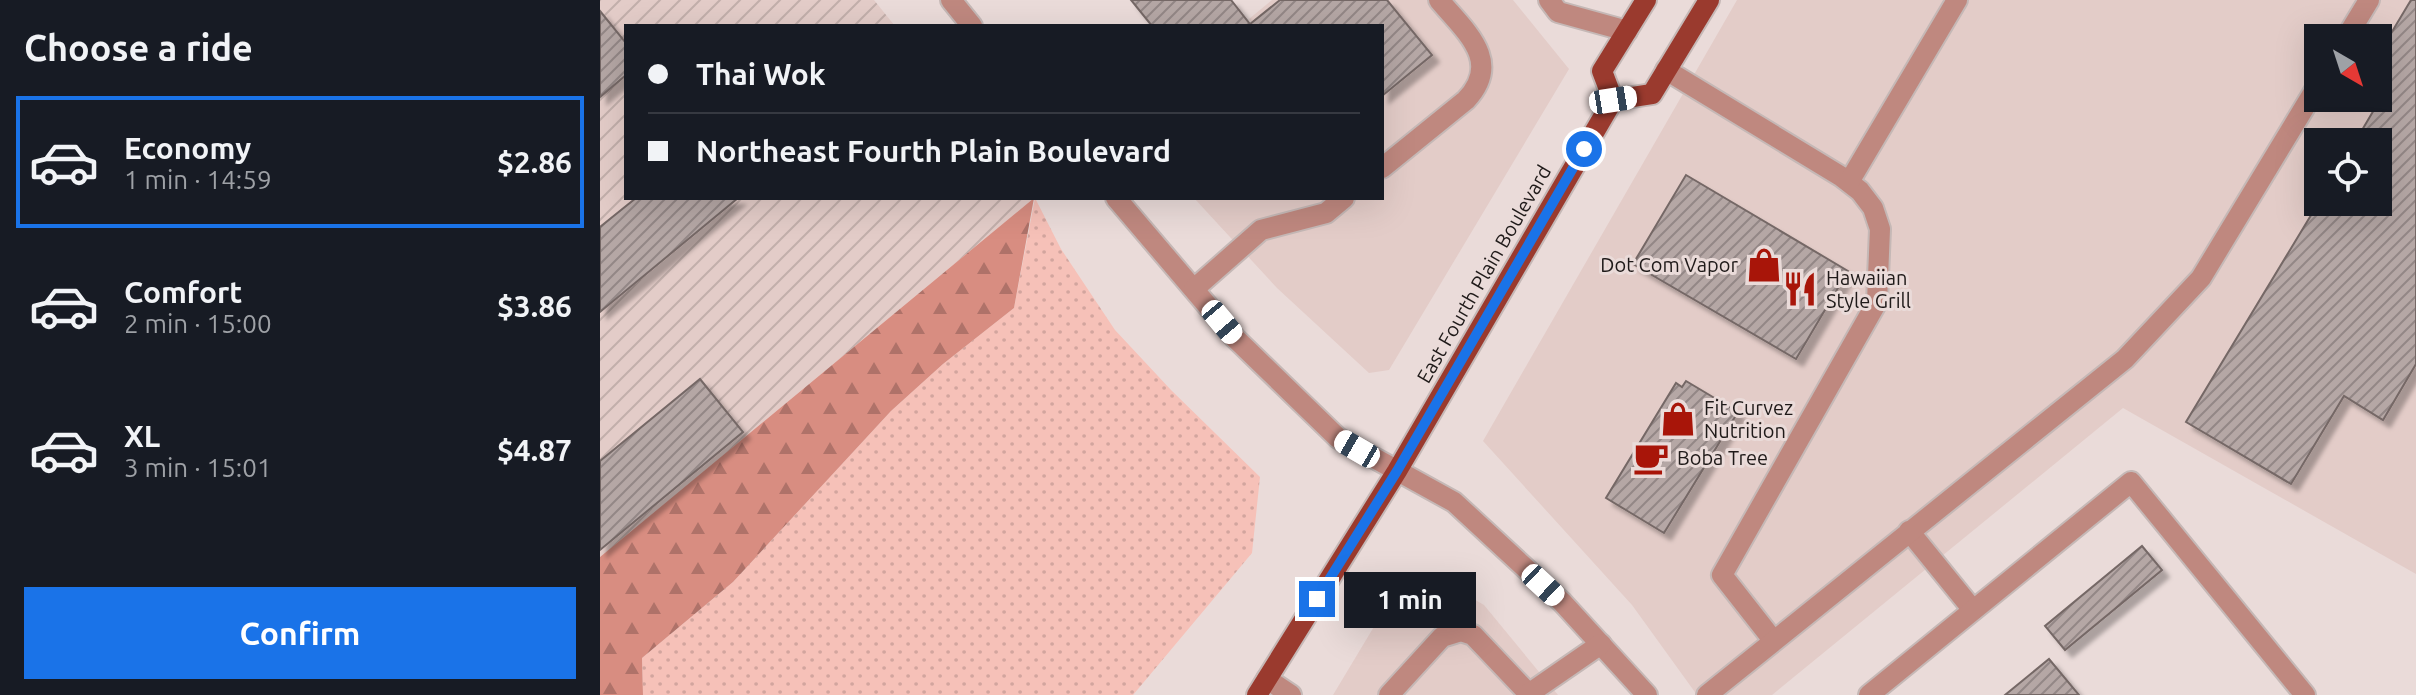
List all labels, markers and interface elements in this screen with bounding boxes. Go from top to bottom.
north arrow [2304,24,2392,112]
map controls [2304,24,2392,216]
text: Choose a ride [24,27,253,68]
text: Thai Wok [696,57,826,91]
car [1587,84,1639,116]
icon: car [28,126,100,198]
button: locate [2304,128,2392,216]
text: Economy [124,131,251,165]
route start [1566,131,1602,167]
text: Northeast Fourth Plain Boulevard [696,134,1171,168]
text: $2.86 [497,145,572,179]
street label: East Fourth Plain Boulevard [1412,161,1555,387]
text: 1 min · 14:59 [124,165,272,194]
shop icon: Dot Com Vapor [1745,246,1783,284]
place label: Dot Com Vapor [1600,253,1738,276]
place label: Hawaiian Style Grill [1826,266,1911,312]
icon: car [28,270,100,342]
restaurant icon: Hawaiian Style Grill [1781,270,1819,308]
text: Comfort [124,275,242,309]
text: $3.86 [497,289,572,323]
car [1197,296,1247,348]
text: 2 min · 15:00 [124,309,272,338]
place label: Fit Curvez Nutrition [1704,396,1793,442]
shop icon: Fit Curvez Nutrition [1659,400,1697,438]
icon: car [28,414,100,486]
text: XL [124,419,160,453]
car [1330,427,1384,471]
text: $4.87 [497,433,572,467]
cafe icon: Boba Tree [1632,439,1670,477]
place label: Boba Tree [1677,446,1768,469]
text: 3 min · 15:01 [124,453,272,482]
car [1517,560,1569,610]
callout: 1 min [1345,571,1477,627]
route end [1299,581,1335,617]
text: 1 min [1377,585,1443,614]
button: Confirm [24,587,576,679]

